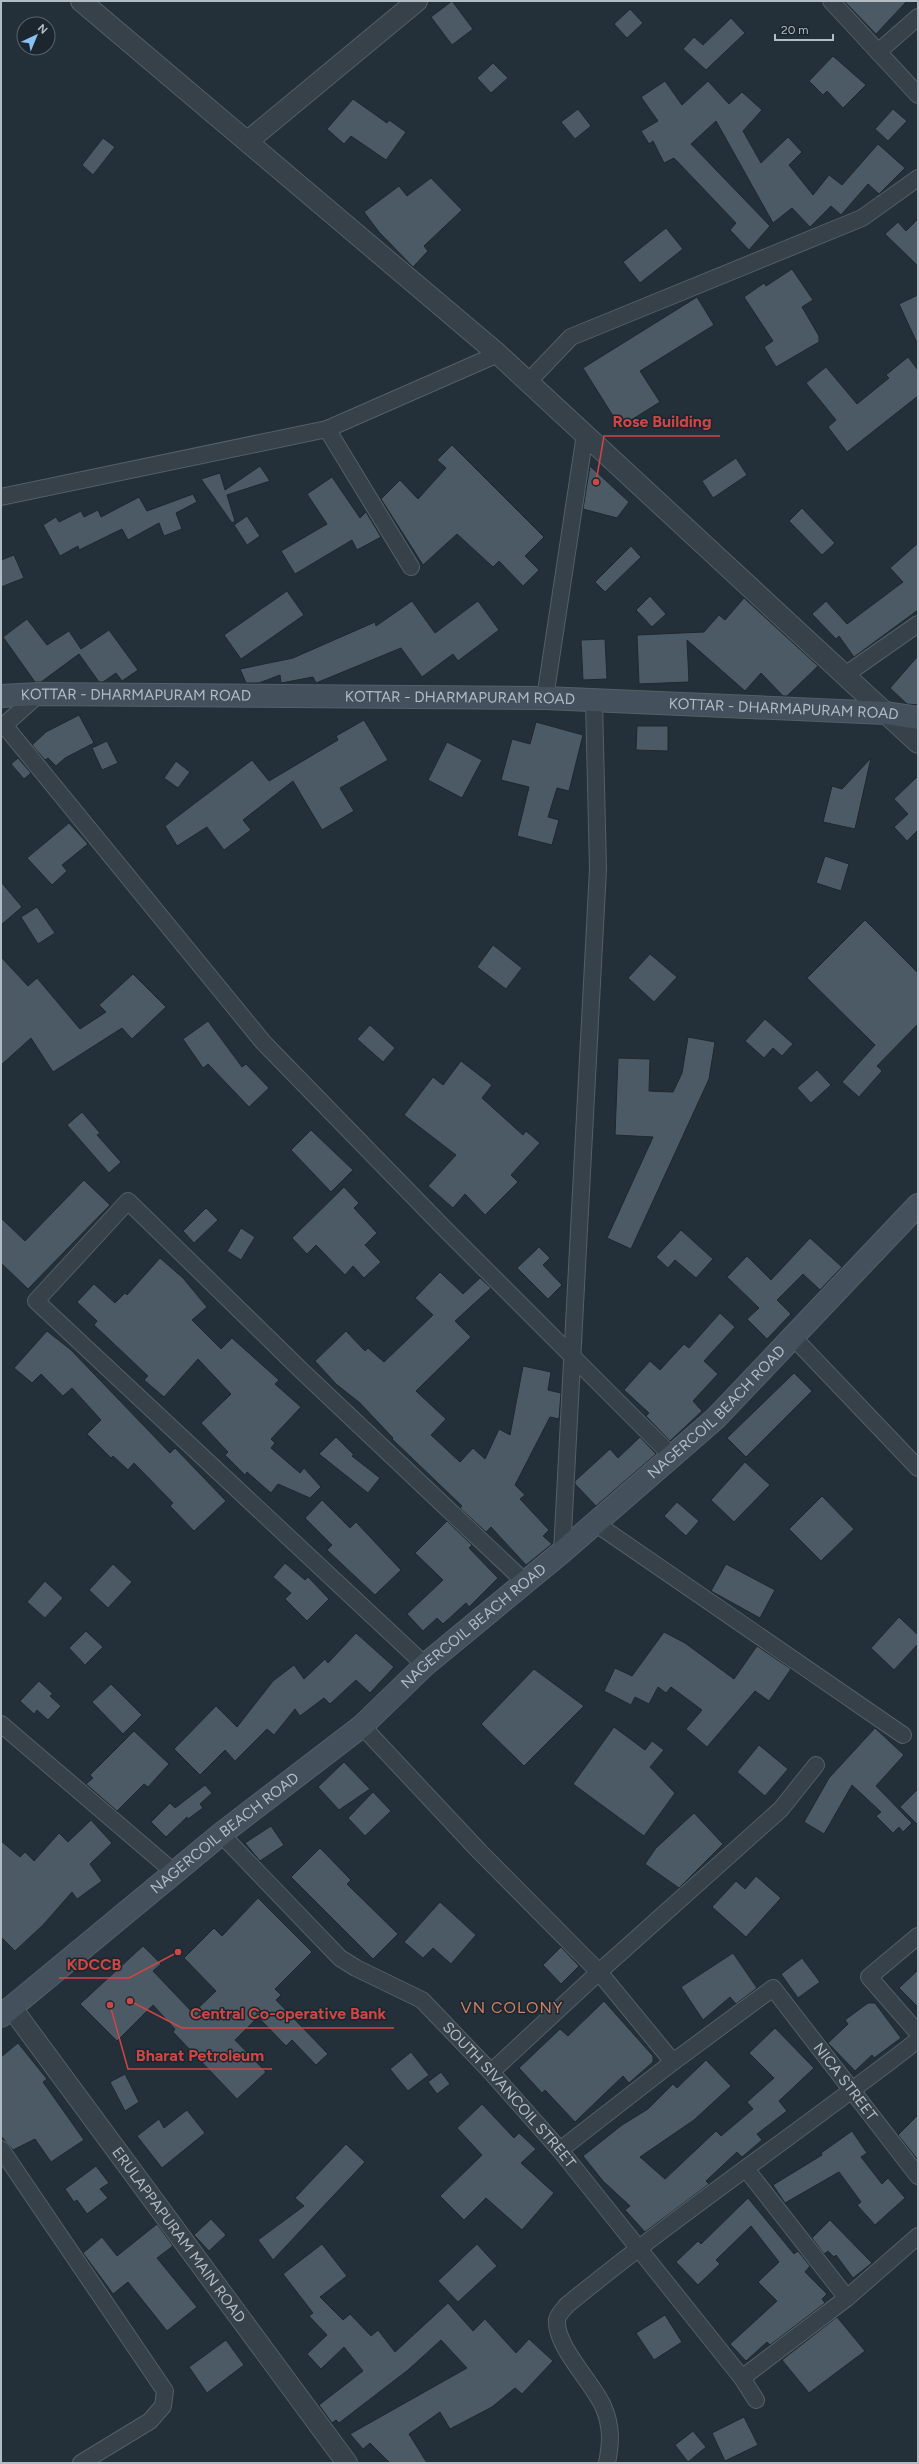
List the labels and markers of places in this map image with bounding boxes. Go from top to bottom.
callout: Rose Building [604,408,720,436]
callout: KDCCB [59,1950,129,1978]
callout: Central Co-operative Bank [182,2000,394,2028]
callout: Bharat Petroleum [128,2041,272,2069]

